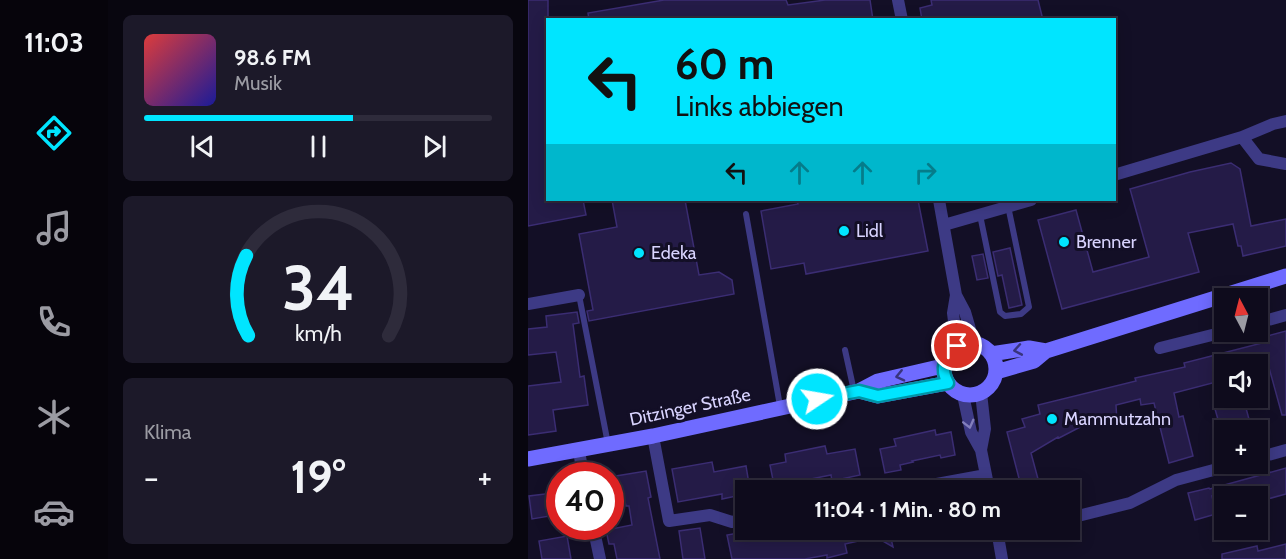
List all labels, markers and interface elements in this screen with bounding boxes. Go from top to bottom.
text: 11:03 [24,26,84,59]
text: 60 m [675,38,774,90]
icon: left [576,42,654,120]
text: 98.6 FM [234,44,311,71]
text: Musik [234,71,282,95]
text: Links abbiegen [675,90,844,123]
icon: directions [33,112,75,154]
icon: previous [186,130,219,163]
icon: pause [302,130,335,163]
icon: next [418,130,451,163]
icon: left [720,156,753,189]
icon: ahead [783,156,816,189]
icon: ahead [846,156,879,189]
icon: right [909,156,942,189]
icon: music [33,207,75,249]
place label: Lidl [856,220,884,242]
marker: Lidl [837,224,851,238]
place label: Brenner [1076,231,1137,253]
marker: Brenner [1057,235,1071,249]
place label: Edeka [651,242,697,264]
marker: Edeka [632,246,646,260]
text: 34 [282,251,354,327]
north arrow [1214,288,1268,342]
map controls [1214,288,1268,540]
icon: phone [33,301,75,343]
pin [931,320,982,371]
text: km/h [295,321,341,347]
icon: arrive [940,329,973,362]
one-way arrow [1014,343,1023,355]
button: sound [1214,354,1268,408]
position arrow [785,367,849,431]
one-way arrow [896,369,906,382]
street label: Ditzinger Straße [627,383,753,431]
icon: climate [33,396,75,438]
place label: Mammutzahn [1064,408,1171,430]
marker: Mammutzahn [1045,412,1059,426]
one-way arrow [962,418,975,428]
text: Klima [144,420,191,444]
button: + [1214,420,1268,474]
text: 19° [291,450,345,504]
text: − [144,457,159,497]
text: + [477,457,492,497]
speed limit sign: 40 [546,462,624,540]
button: − [1214,486,1268,540]
icon: car [33,491,75,533]
text: 11:04 · 1 Min. · 80 m [814,496,1001,523]

